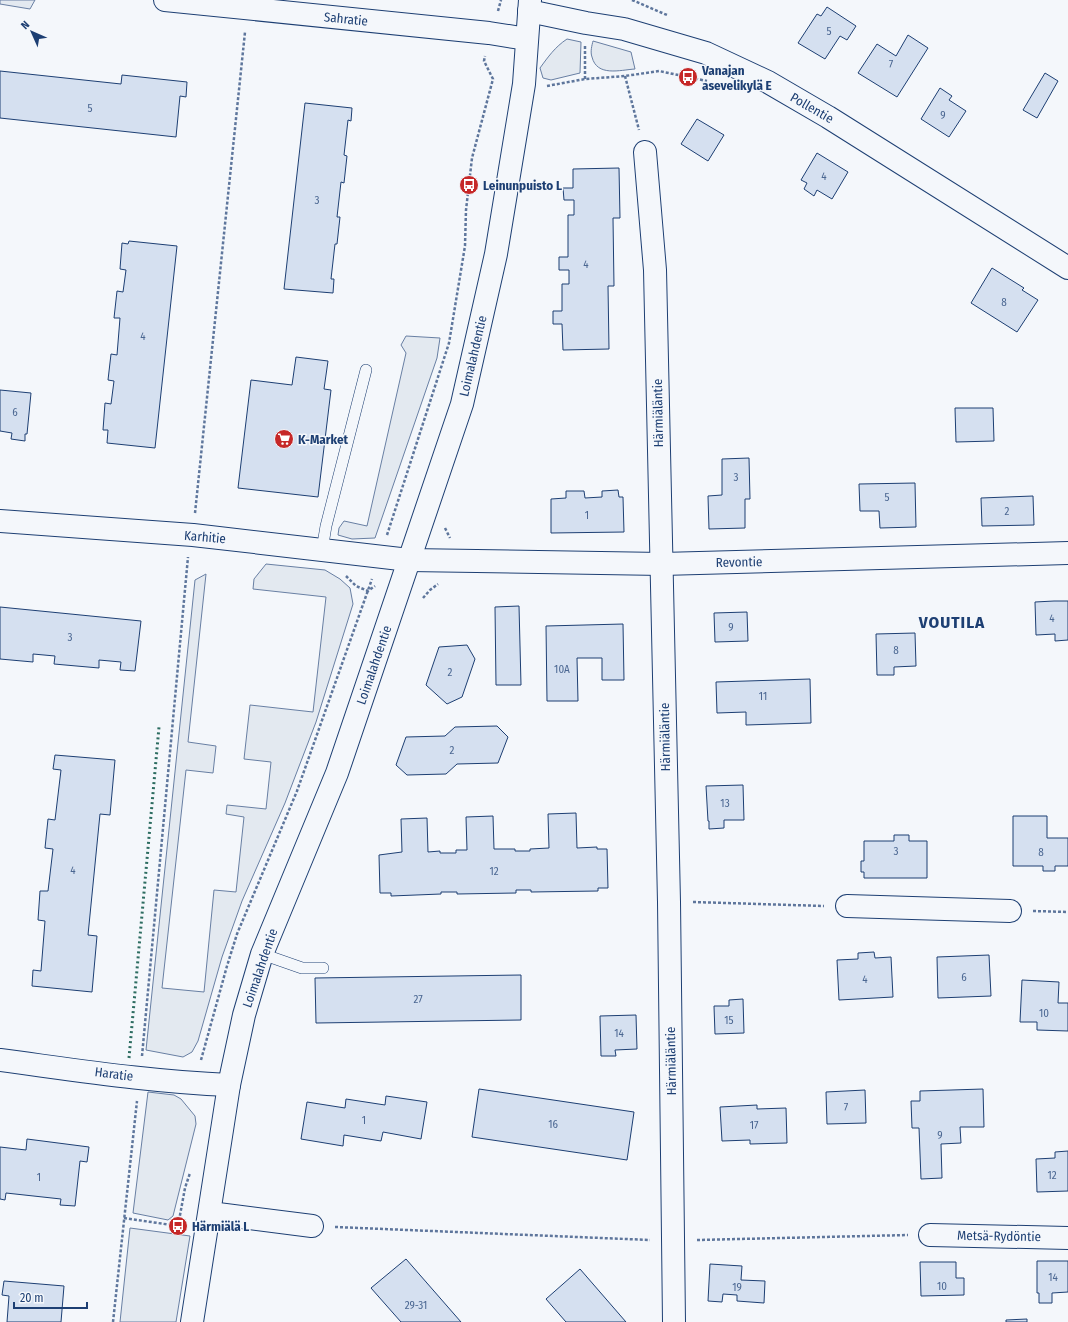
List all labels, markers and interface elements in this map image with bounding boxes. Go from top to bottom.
street label: Sahratie [323,9,369,29]
north arrow [12,12,52,52]
text: N [18,18,32,32]
house number: 5 [826,25,832,38]
house number: 7 [889,58,894,71]
place label: Vanajan asevelikylä E [701,63,772,93]
bus stop icon: Vanajan asevelikylä E [677,66,699,88]
street label: Pollentie [788,90,836,126]
house number: 5 [87,102,93,115]
house number: 9 [940,109,946,122]
house number: 4 [821,170,827,183]
bus stop icon: Leinunpuisto L [458,174,480,196]
place label: Leinunpuisto L [483,178,562,193]
house number: 3 [315,194,320,207]
house number: 4 [583,258,589,271]
house number: 8 [1001,296,1007,309]
street label: Loimalahdentie [456,314,490,398]
house number: 4 [140,330,146,343]
street label: Härmiäläntie [650,378,666,448]
house number: 6 [12,406,18,419]
supermarket icon: K-Market [273,428,295,450]
place label: K-Market [298,432,349,447]
house number: 3 [734,471,739,484]
house number: 5 [884,491,890,504]
house number: 2 [1005,505,1010,518]
house number: 1 [585,509,589,522]
street label: Karhitie [184,528,226,546]
street label: Revontie [716,554,762,570]
district label: VOUTILA [918,612,985,633]
house number: 4 [1049,612,1055,625]
house number: 9 [728,621,734,634]
street label: Loimalahdentie [353,624,395,706]
house number: 3 [68,631,73,644]
house number: 8 [893,644,899,657]
house number: 10A [554,663,570,676]
house number: 2 [448,666,453,679]
house number: 11 [759,690,767,703]
street label: Härmiäläntie [657,702,673,772]
house number: 2 [450,744,455,757]
house number: 13 [720,797,730,810]
house number: 3 [894,845,899,858]
house number: 8 [1038,846,1044,859]
house number: 4 [70,864,76,877]
house number: 12 [489,865,499,878]
street label: Loimalahdentie [239,927,281,1009]
house number: 6 [961,971,967,984]
house number: 4 [862,973,868,986]
house number: 27 [413,993,423,1006]
house number: 10 [1039,1007,1049,1020]
house number: 15 [724,1014,734,1027]
street label: Härmiäläntie [663,1026,679,1096]
house number: 14 [614,1027,624,1040]
street label: Haratie [94,1064,134,1084]
house number: 7 [844,1101,849,1114]
house number: 1 [362,1114,366,1127]
house number: 16 [548,1118,558,1131]
house number: 17 [750,1119,759,1132]
house number: 9 [937,1129,943,1142]
house number: 12 [1047,1169,1057,1182]
house number: 1 [37,1171,41,1184]
bus stop icon: Härmiälä L [167,1215,189,1237]
place label: Härmiälä L [192,1219,249,1234]
street label: Metsä-Rydöntie [957,1228,1041,1244]
house number: 14 [1048,1271,1058,1284]
house number: 10 [937,1280,947,1293]
house number: 19 [732,1281,742,1294]
scale bar [14,1284,87,1310]
text: 20 m [20,1291,44,1305]
house number: 29-31 [405,1299,427,1312]

